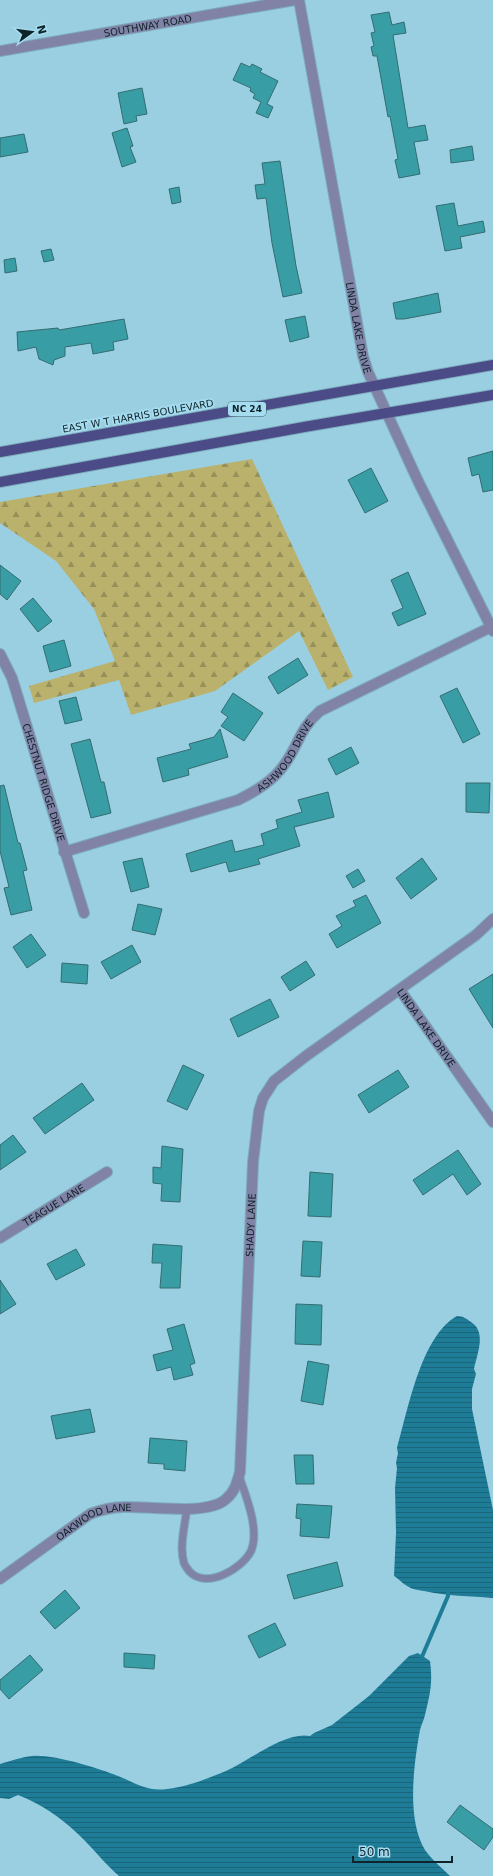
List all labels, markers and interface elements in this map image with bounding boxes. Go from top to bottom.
north arrow [12,12,52,52]
street label: SOUTHWAY ROAD [103,12,193,38]
text: N [34,24,49,36]
street label: LINDA LAKE DRIVE [344,281,374,375]
street label: EAST W T HARRIS BOULEVARD [62,397,215,435]
road number: NC 24 [228,402,266,416]
street label: ASHWOOD DRIVE [255,717,315,794]
street label: CHESTNUT RIDGE DRIVE [21,722,67,843]
street label: LINDA LAKE DRIVE [395,986,458,1069]
street label: TEAGUE LANE [20,1182,86,1229]
street label: SHADY LANE [244,1193,257,1257]
street label: OAKWOOD LANE [54,1501,132,1542]
scale bar [353,1838,452,1864]
text: 50 m [359,1845,390,1859]

